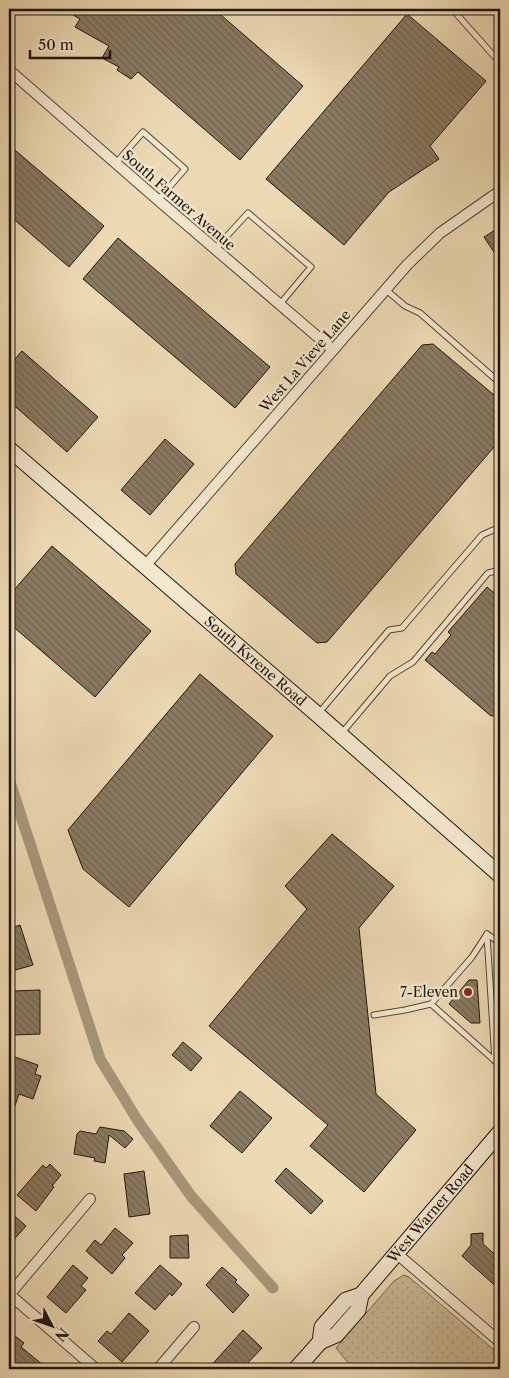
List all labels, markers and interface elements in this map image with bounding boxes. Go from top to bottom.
scale bar [30,28,110,60]
text: 50 m [38,35,74,54]
street label: South Farmer Avenue [119,146,239,254]
street label: West La Vieve Lane [255,306,355,417]
street label: South Kyrene Road [201,612,310,710]
place label: 7-Eleven [400,983,458,1001]
marker: 7-Eleven [462,986,474,998]
street label: West Warner Road [383,1160,478,1267]
north arrow [28,1300,78,1350]
text: N [51,1324,73,1345]

